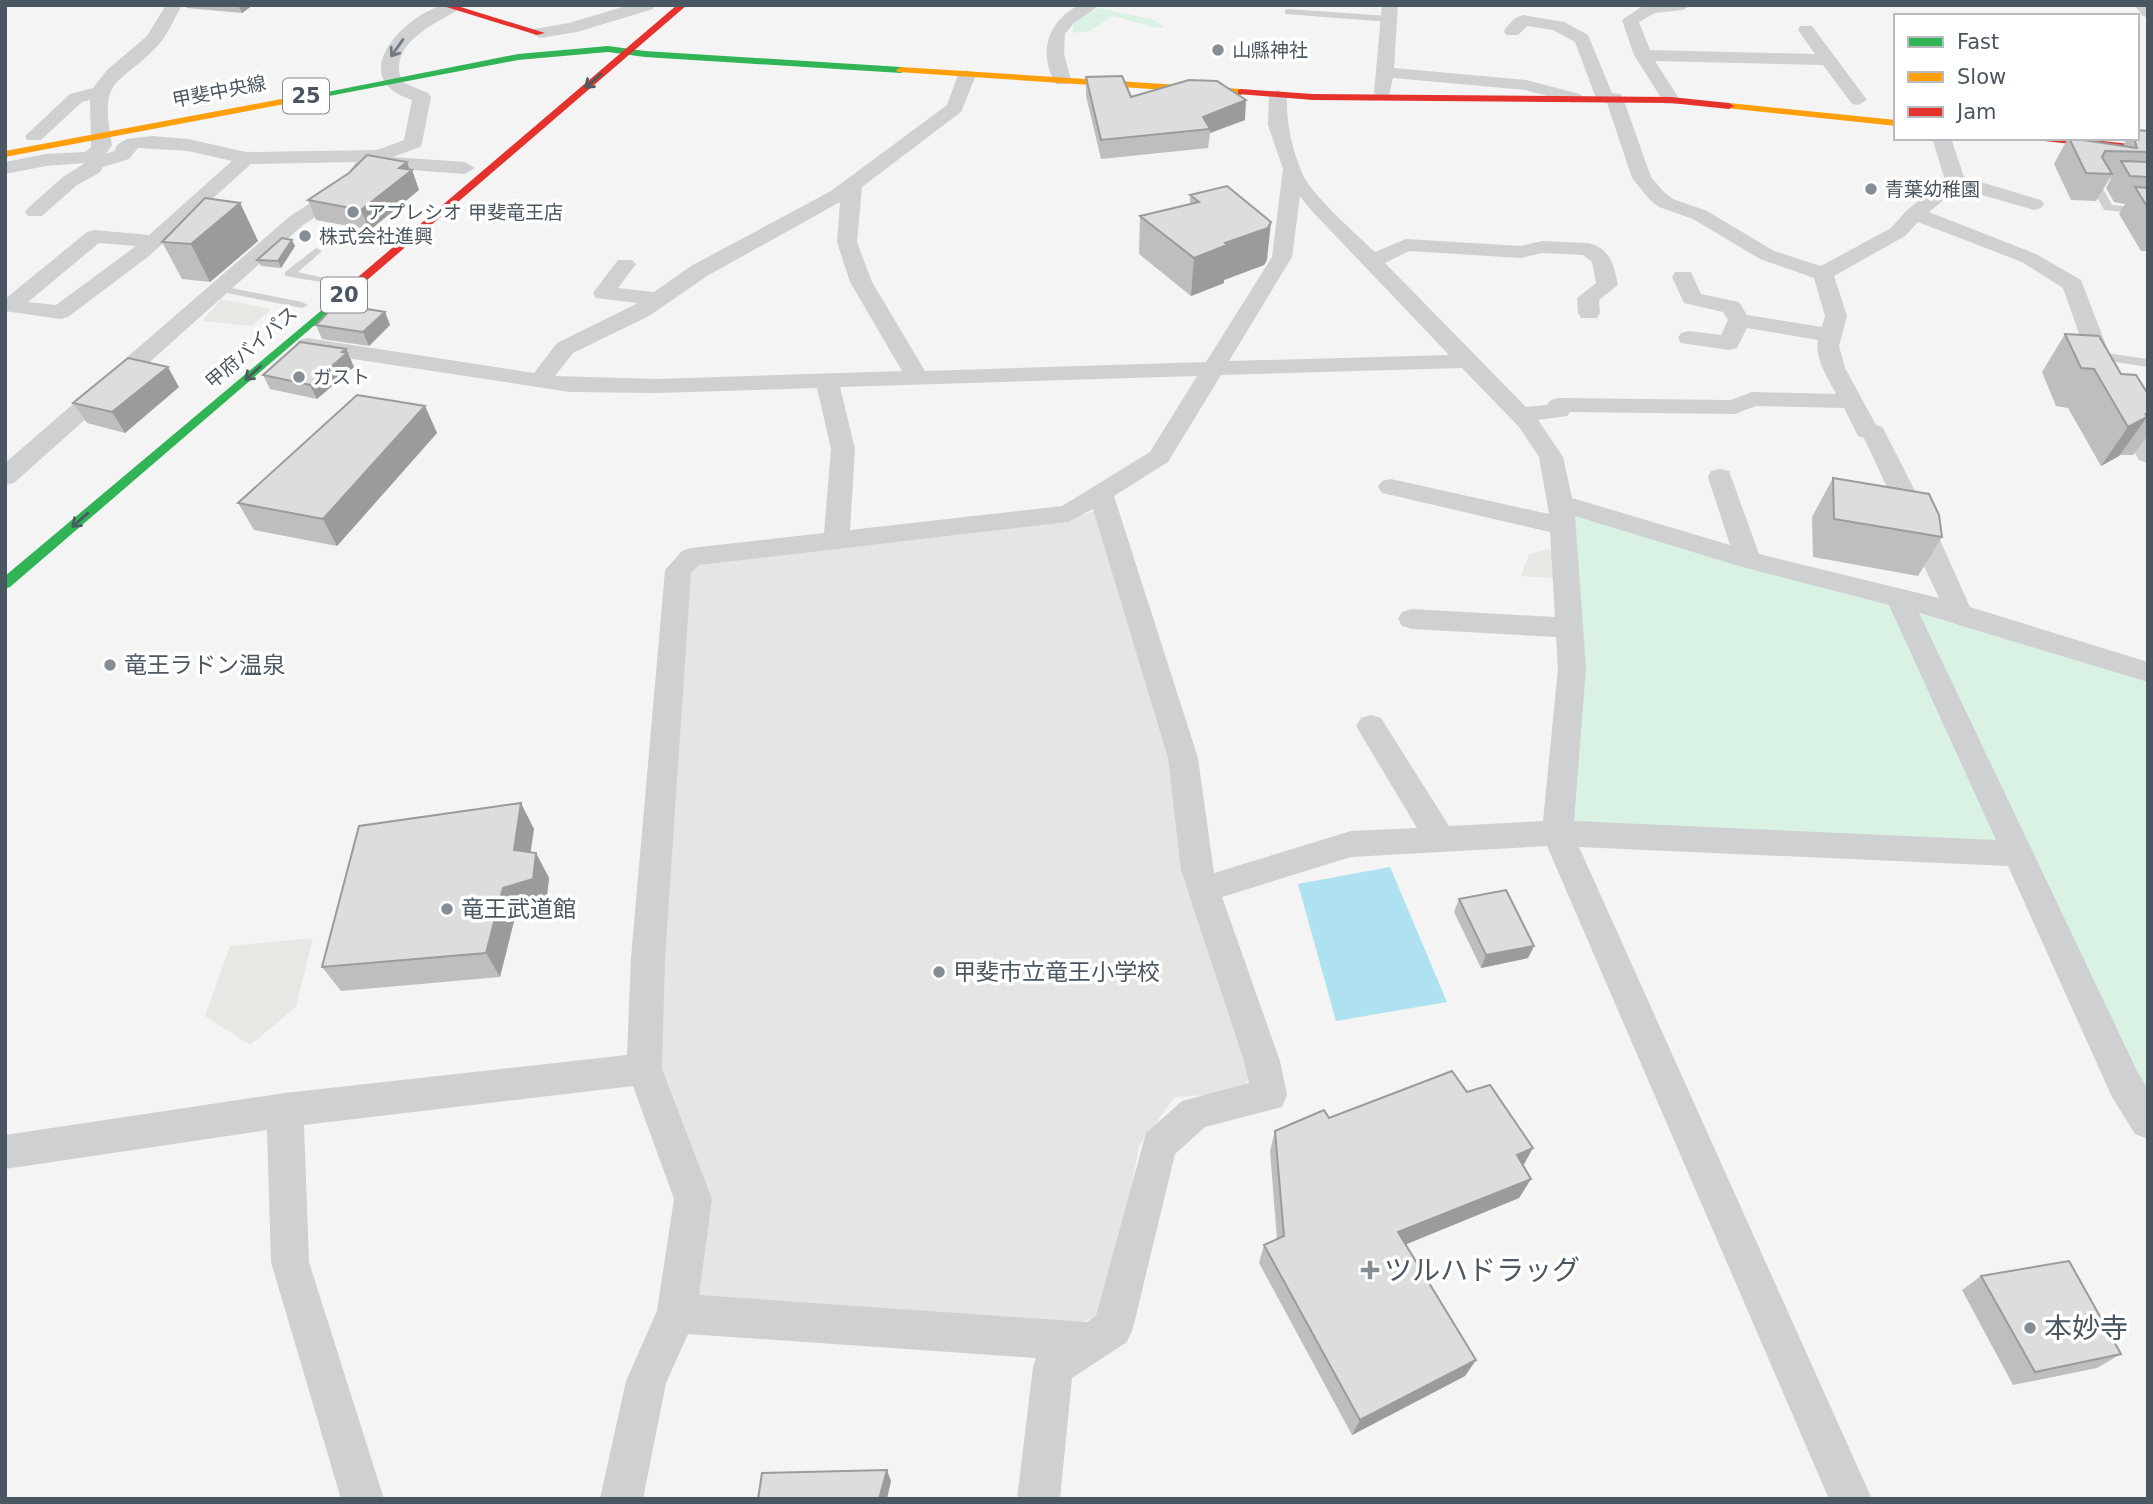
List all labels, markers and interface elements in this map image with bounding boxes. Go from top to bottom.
legend [1894,14,2139,140]
text: Fast [1957,30,1999,54]
one-way arrow [390,39,405,58]
place label: 山縣神社 [1232,39,1308,61]
marker: 山縣神社 [1210,42,1226,58]
text: Slow [1957,65,2006,89]
street label: 甲斐中央線 [170,71,268,111]
one-way arrow [585,73,603,89]
road number: 25 [283,78,329,114]
text: Jam [1955,100,1997,124]
place label: 青葉幼稚園 [1885,178,1980,200]
marker: 青葉幼稚園 [1863,181,1879,197]
place label: アプレシオ 甲斐竜王店 [367,201,563,223]
marker: アプレシオ 甲斐竜王店 [345,204,361,220]
place label: 株式会社進興 [319,225,433,247]
marker: 株式会社進興 [297,228,313,244]
road number: 20 [321,278,367,312]
street label: 甲府バイパス [201,301,301,393]
one-way arrow [245,365,263,381]
place label: ガスト [313,366,370,388]
marker: ガスト [291,369,307,385]
one-way arrow [72,512,90,528]
place label: 竜王ラドン温泉 [124,652,285,678]
marker: 竜王ラドン温泉 [102,657,118,673]
place label: 竜王武道館 [461,896,576,922]
marker: 竜王武道館 [439,901,455,917]
place label: 甲斐市立竜王小学校 [953,959,1160,985]
marker: 甲斐市立竜王小学校 [931,964,947,980]
place label: ツルハドラッグ [1384,1254,1580,1287]
marker: ツルハドラッグ [1362,1262,1378,1278]
place label: 本妙寺 [2044,1312,2128,1345]
marker: 本妙寺 [2022,1320,2038,1336]

